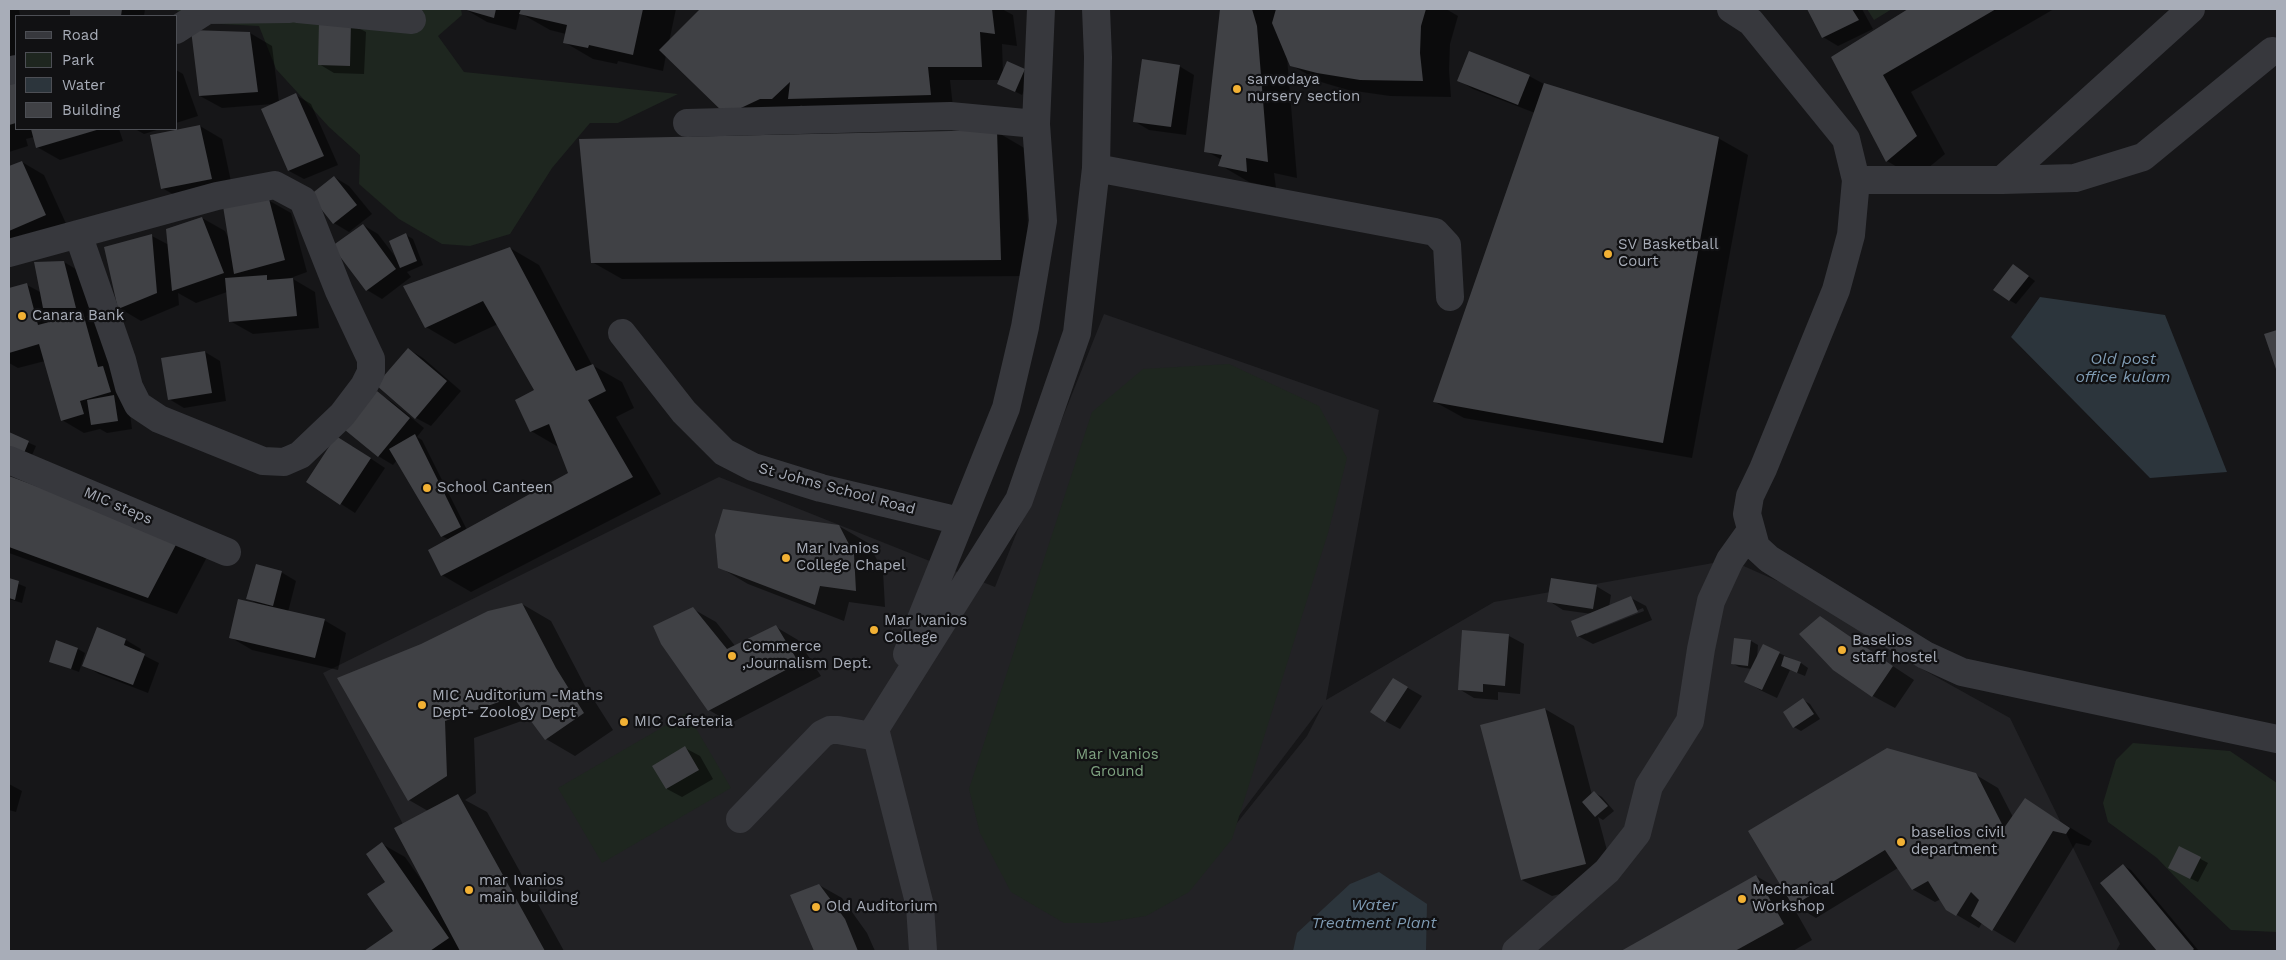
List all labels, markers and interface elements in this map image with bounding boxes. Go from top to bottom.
legend [15,15,178,130]
text: Road [62,26,99,44]
text: Park [62,51,94,69]
place label: sarvodaya nursery section [1247,71,1360,106]
text: Water [62,76,105,94]
marker: sarvodaya nursery section [1231,83,1243,95]
text: Building [62,101,120,119]
place label: SV Basketball Court [1618,236,1718,271]
marker: SV Basketball Court [1602,248,1614,260]
place label: Canara Bank [32,307,124,325]
marker: Canara Bank [16,310,28,322]
water label: Old post office kulam [2075,349,2171,387]
street label: St Johns School Road [757,459,917,519]
place label: School Canteen [437,479,553,497]
marker: School Canteen [421,482,433,494]
street label: MIC steps [81,483,155,529]
place label: Mar Ivanios College Chapel [796,540,906,575]
marker: Mar Ivanios College Chapel [780,552,792,564]
place label: Mar Ivanios College [884,612,967,647]
marker: Mar Ivanios College [868,624,880,636]
place label: Baselios staff hostel [1852,632,1937,667]
place label: Commerce ,Journalism Dept. [742,638,871,673]
marker: Baselios staff hostel [1836,644,1848,656]
marker: Commerce ,Journalism Dept. [726,650,738,662]
place label: MIC Auditorium -Maths Dept- Zoology Dept [432,687,603,722]
marker: MIC Auditorium -Maths Dept- Zoology Dept [416,699,428,711]
place label: MIC Cafeteria [634,713,733,731]
marker: MIC Cafeteria [618,716,630,728]
park label: Mar Ivanios Ground [1075,746,1159,781]
place label: baselios civil department [1911,824,2005,859]
marker: baselios civil department [1895,836,1907,848]
place label: mar Ivanios main building [479,872,578,907]
place label: Mechanical Workshop [1752,881,1834,916]
marker: mar Ivanios main building [463,884,475,896]
marker: Mechanical Workshop [1736,893,1748,905]
water label: Water Treatment Plant [1311,895,1437,933]
place label: Old Auditorium [826,898,938,916]
marker: Old Auditorium [810,901,822,913]

